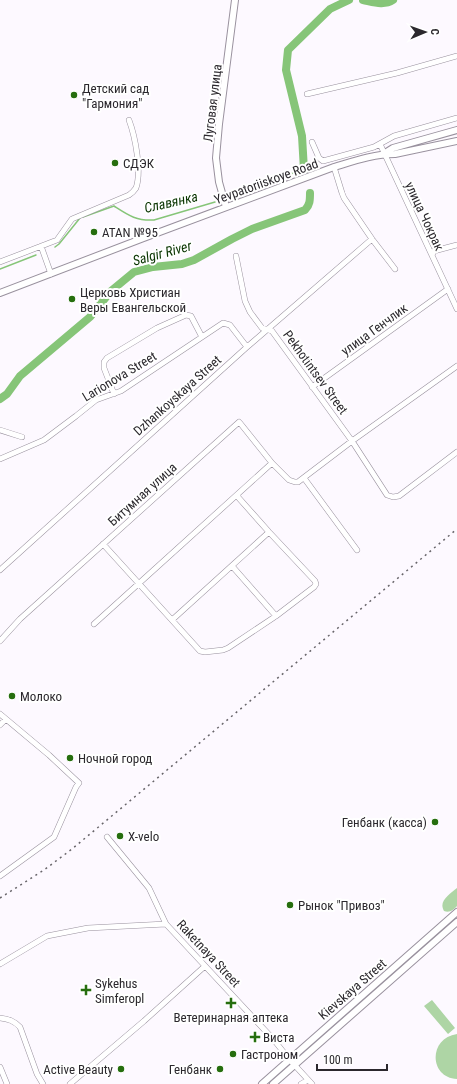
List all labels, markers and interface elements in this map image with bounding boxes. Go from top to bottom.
north arrow [405,12,445,52]
text: С [428,28,441,35]
street label: Луговая улица [200,63,225,143]
place label: Детский сад "Гармония" [82,81,149,111]
marker: Детский сад "Гармония" [69,90,79,100]
place label: СДЭК [123,156,155,171]
street label: Yevpatoriiskoye Road [212,156,320,207]
marker: СДЭК [110,158,120,168]
street label: улица Чокрак [402,180,447,254]
water label: Славянка [143,188,199,216]
place label: ATAN №95 [102,225,158,240]
marker: ATAN №95 [89,227,99,237]
water label: Salgir River [131,237,194,269]
place label: Церковь Христиан Веры Евангельской [80,285,186,315]
marker: Церковь Христиан Веры Евангельской [67,294,77,304]
street label: улица Генчлик [338,300,411,358]
street label: Pekhotintsev Street [280,328,351,417]
street label: Larionova Street [80,348,159,404]
street label: Dzhankoyskaya Street [130,352,224,439]
street label: Битумная улица [105,460,180,529]
place label: Молоко [20,689,62,704]
marker: Молоко [7,691,17,701]
place label: Ночной город [78,751,152,766]
marker: Ночной город [65,753,75,763]
place label: Генбанк (касса) [342,815,427,830]
marker: Генбанк (касса) [430,817,440,827]
place label: X-velo [128,829,159,844]
marker: X-velo [115,831,125,841]
place label: Рынок "Привоз" [298,898,385,913]
marker: Рынок "Привоз" [285,900,295,910]
street label: Raketnaya Street [174,917,244,990]
street label: Kievskaya Street [315,956,389,1023]
place label: Sykehus Simferopl [95,976,144,1006]
marker: Sykehus Simferopl [80,984,92,996]
marker: Ветеринарная аптека [226,998,236,1008]
place label: Ветеринарная аптека [173,1010,289,1025]
place label: Виста [263,1030,294,1045]
marker: Виста [250,1032,260,1042]
scale bar [317,1046,387,1072]
place label: Гастроном [241,1047,298,1062]
marker: Гастроном [228,1049,238,1059]
text: 100 m [323,1053,353,1067]
place label: Active Beauty [43,1062,114,1077]
place label: Генбанк [169,1062,213,1077]
marker: Active Beauty [116,1064,126,1074]
marker: Генбанк [215,1064,225,1074]

